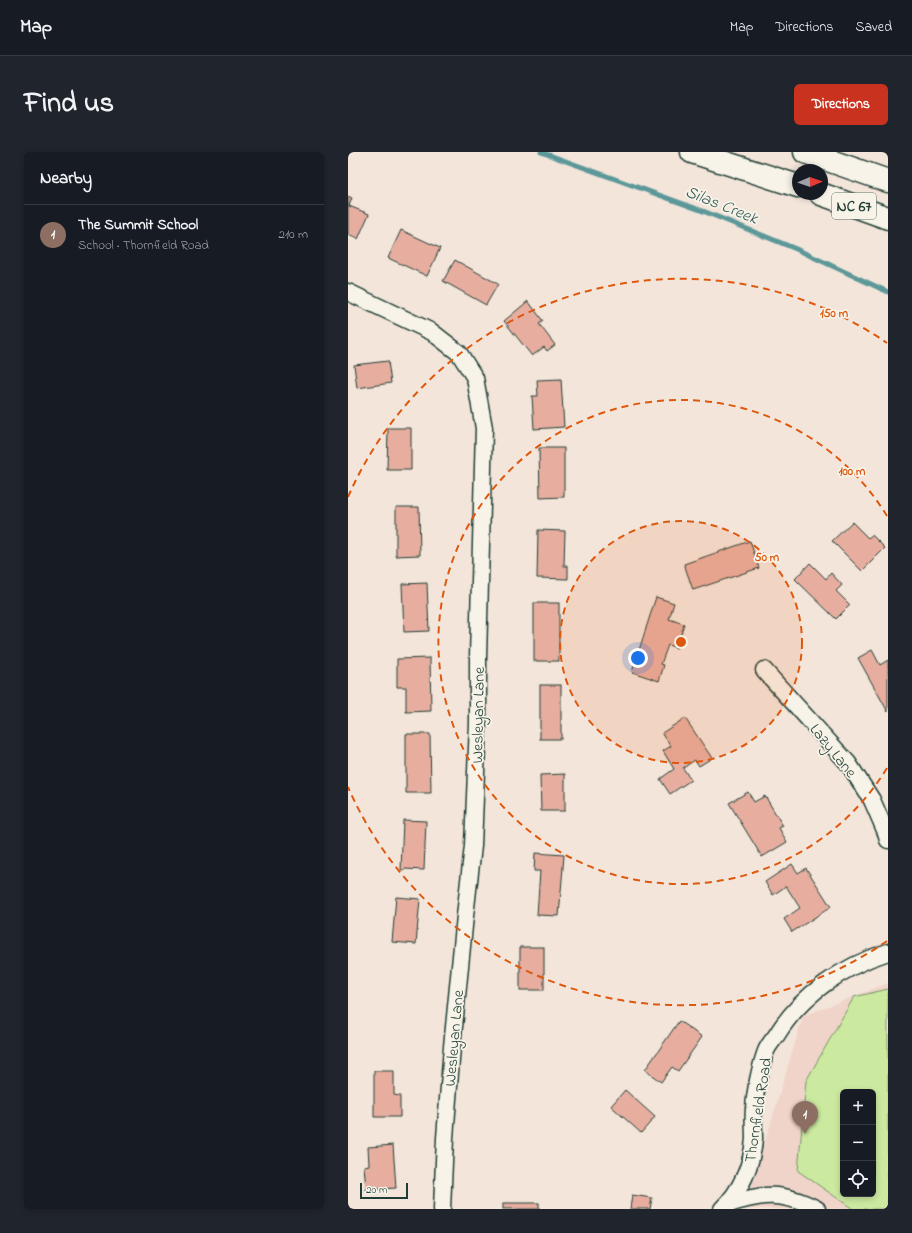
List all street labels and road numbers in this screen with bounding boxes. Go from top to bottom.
road number: NC 67 [832,193,876,219]
street label: Wesleyan Lane [466,666,492,764]
street label: Lazy Lane [803,719,862,784]
street label: Wesleyan Lane [439,988,471,1087]
street label: Thornfield Road [739,1056,779,1164]

